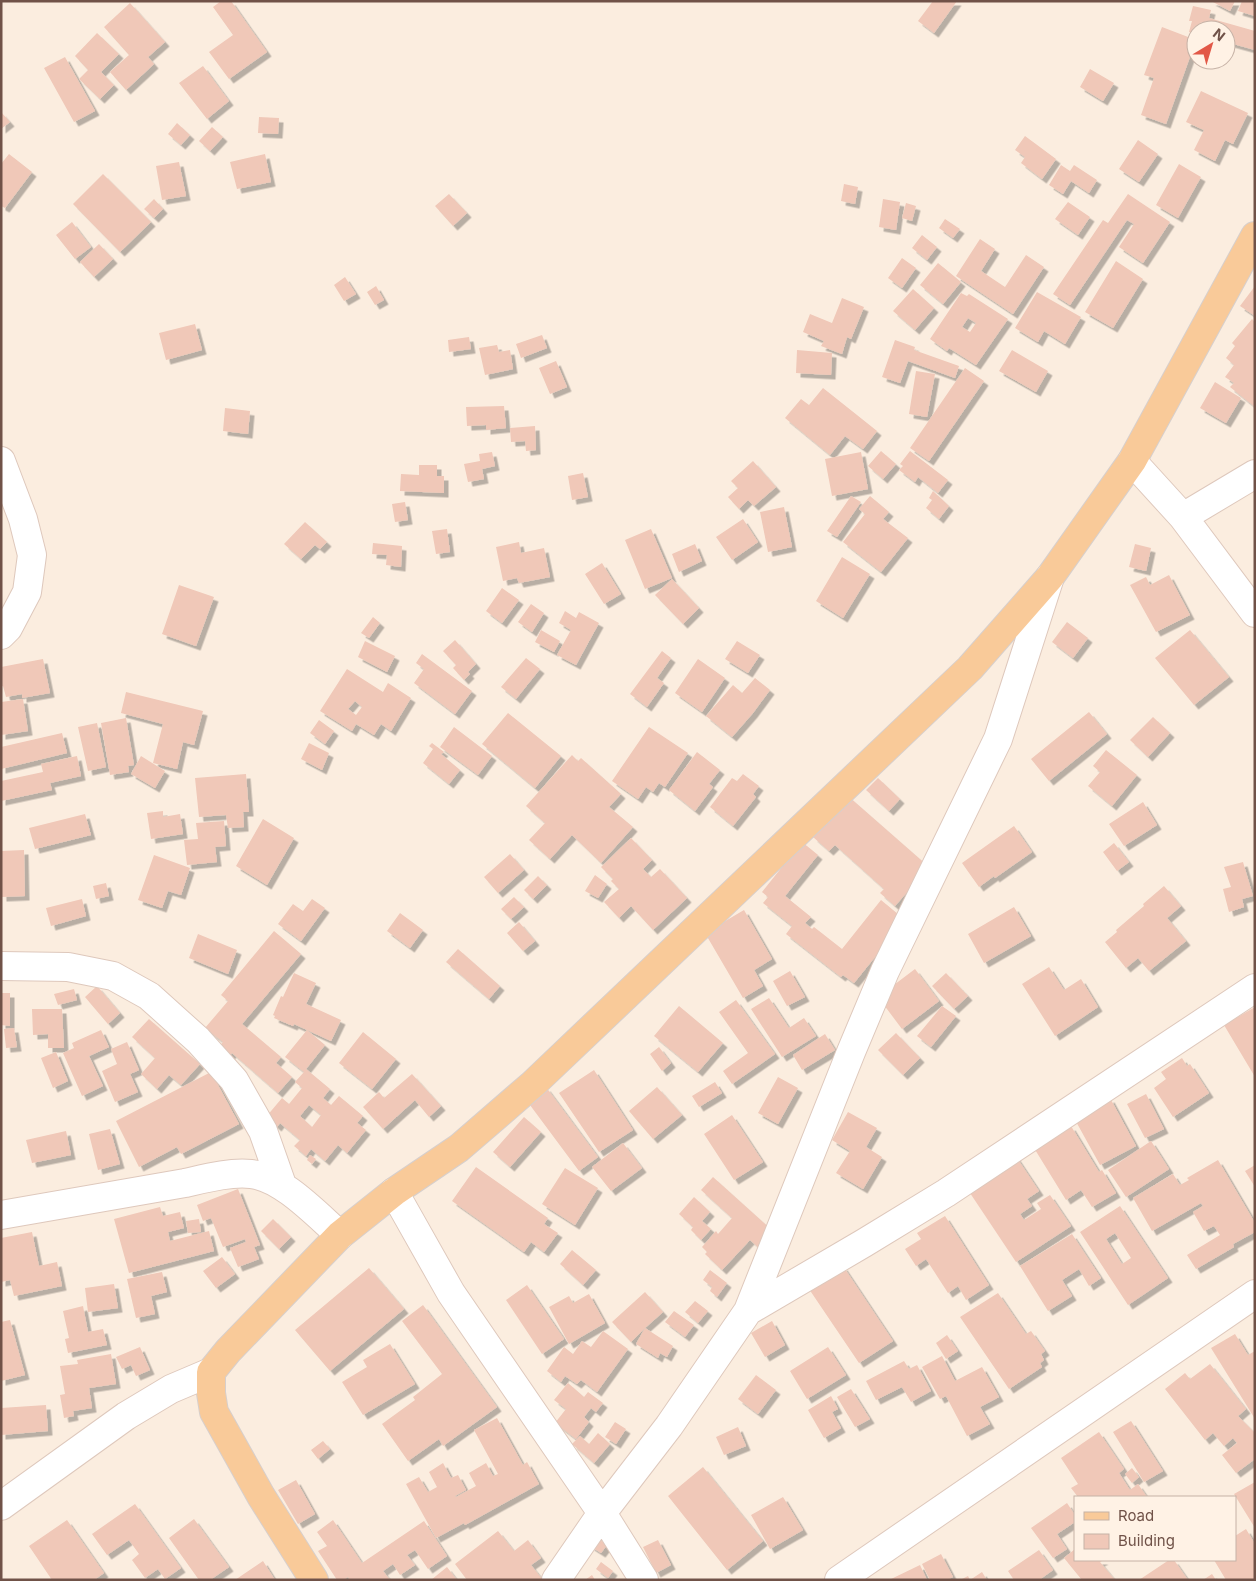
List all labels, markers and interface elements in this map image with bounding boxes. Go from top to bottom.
north arrow [1186,20,1236,70]
text: N [1210,24,1229,44]
legend [1074,1496,1236,1561]
text: Road [1118,1506,1154,1525]
text: Building [1118,1531,1175,1550]

